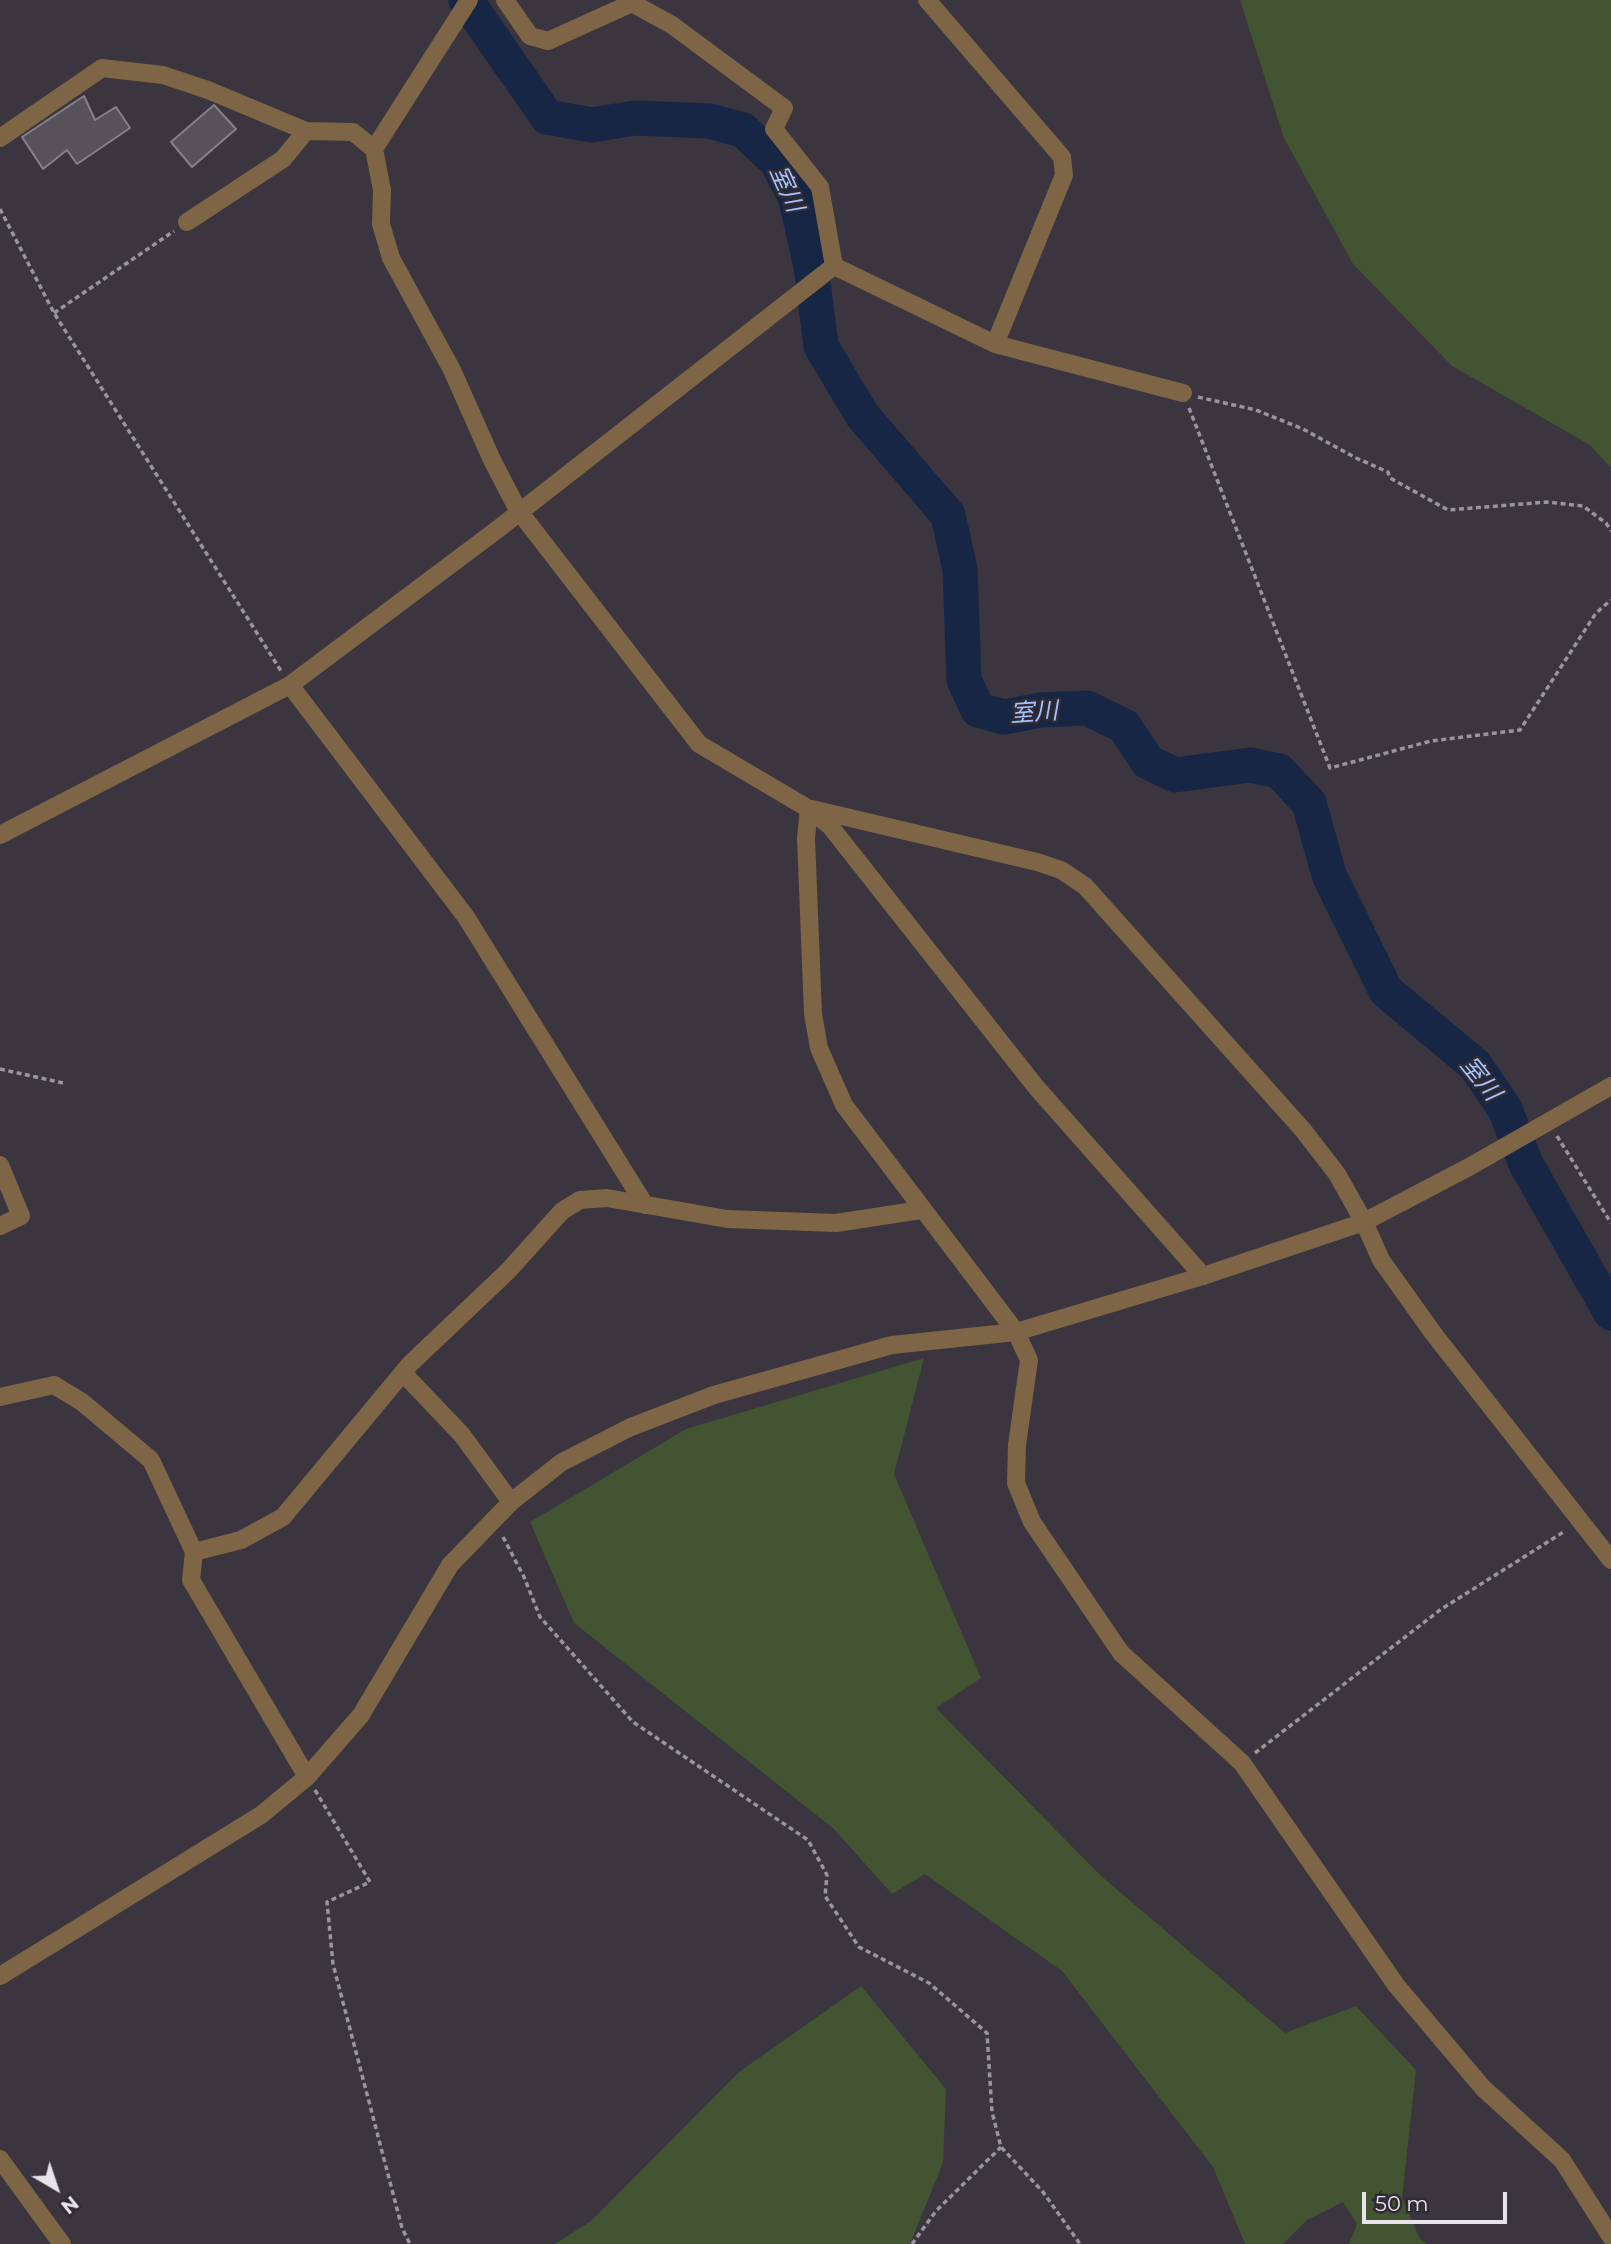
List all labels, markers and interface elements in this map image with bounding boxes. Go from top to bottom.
water label: 室川 [763,161,809,217]
water label: 室川 [1009,697,1059,729]
water label: 室川 [1454,1051,1506,1107]
north arrow [21,2153,91,2223]
scale bar [1366,2178,1511,2222]
text: N [56,2191,83,2218]
text: 50 m [1375,2191,1429,2216]

